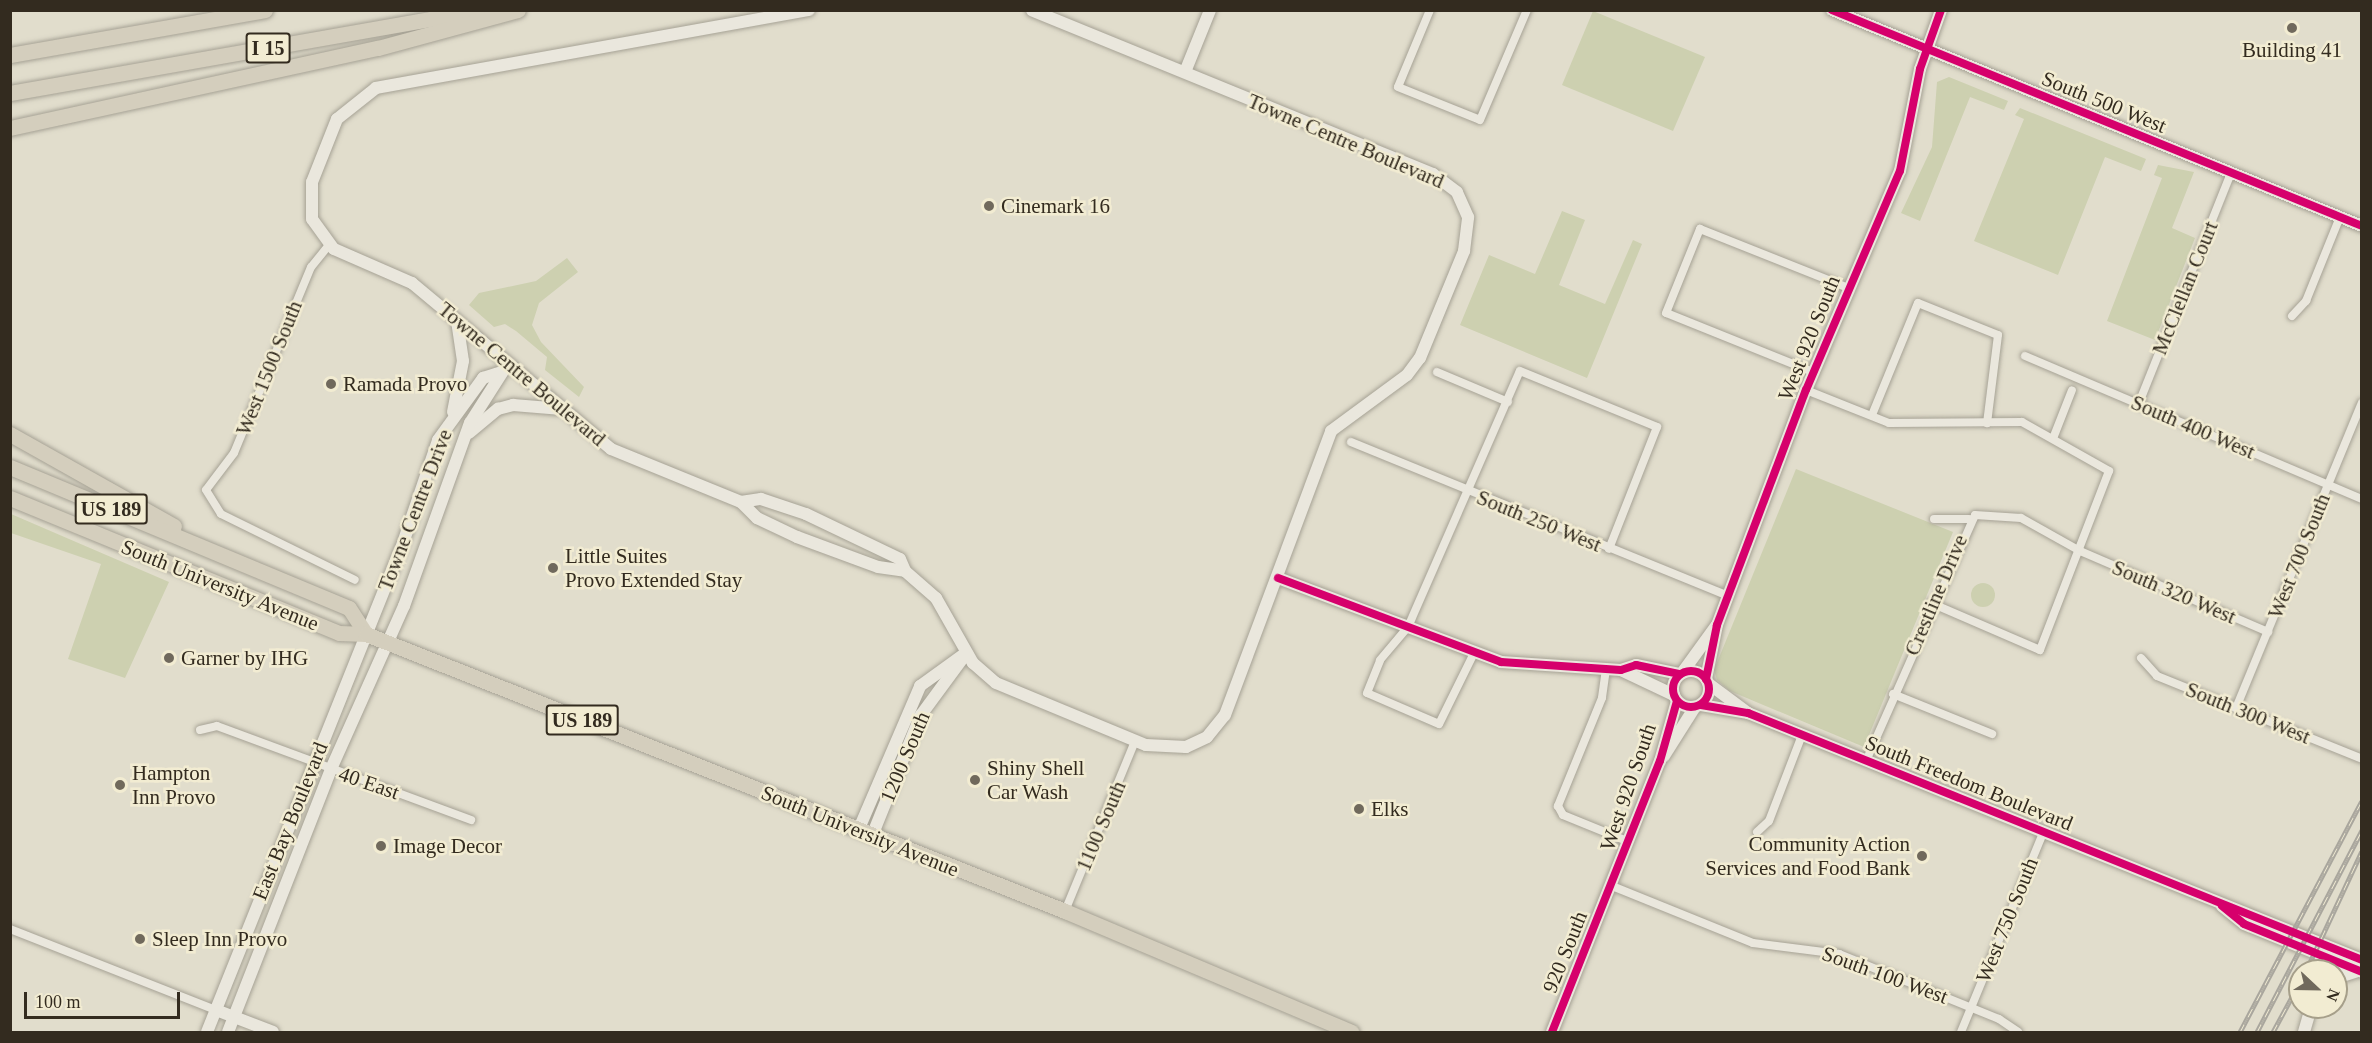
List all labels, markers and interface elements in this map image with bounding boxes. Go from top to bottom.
marker: Building 41 [2285,21,2299,35]
road number: I 15 [246,31,290,65]
place label: Building 41 [2242,37,2342,63]
street label: South 500 West [2038,66,2170,138]
street label: Towne Centre Boulevard [1244,88,1448,194]
place label: Cinemark 16 [1001,193,1110,219]
marker: Cinemark 16 [982,199,996,213]
street label: McClellan Court [2147,218,2223,358]
street label: West 920 South [1773,272,1845,404]
street label: West 1500 South [231,297,307,439]
street label: Towne Centre Boulevard [433,297,611,451]
place label: Ramada Provo [343,371,467,397]
marker: Ramada Provo [324,377,338,391]
street label: South 400 West [2127,390,2259,464]
street label: Towne Centre Drive [373,426,457,594]
street label: South 250 West [1473,485,1605,557]
street label: West 700 South [2263,490,2335,622]
road number: US 189 [74,492,148,526]
street label: Crestline Drive [1899,531,1973,659]
street label: South University Avenue [117,534,323,636]
place label: Little Suites Provo Extended Stay [565,543,742,593]
street label: South 320 West [2108,555,2240,629]
marker: Little Suites Provo Extended Stay [546,561,560,575]
place label: Garner by IHG [181,645,308,671]
marker: Garner by IHG [162,651,176,665]
street label: South 300 West [2182,677,2314,749]
road number: US 189 [544,703,620,737]
street label: 1200 South [875,708,935,806]
street label: West 920 South [1595,720,1661,854]
street label: South Freedom Boulevard [1862,730,2076,836]
street label: East Bay Boulevard [247,738,333,904]
place label: Shiny Shell Car Wash [987,755,1084,805]
place label: Hampton Inn Provo [132,760,215,810]
street label: 40 East [335,761,403,805]
marker: Shiny Shell Car Wash [968,773,982,787]
street label: 1100 South [1071,777,1131,875]
marker: Hampton Inn Provo [113,778,127,792]
street label: South University Avenue [757,780,963,882]
place label: Elks [1371,796,1408,822]
marker: Elks [1352,802,1366,816]
place label: Community Action Services and Food Bank [1705,831,1910,881]
place label: Image Decor [393,833,502,859]
marker: Image Decor [374,839,388,853]
marker: Community Action Services and Food Bank [1915,849,1929,863]
street label: West 750 South [1971,854,2043,986]
street label: 920 South [1537,908,1593,996]
place label: Sleep Inn Provo [152,926,287,952]
marker: Sleep Inn Provo [133,932,147,946]
street label: South 100 West [1818,941,1952,1009]
north arrow [2288,959,2348,1019]
scale bar [27,980,183,1018]
text: N [2323,987,2343,1004]
text: 100 m [35,992,81,1012]

